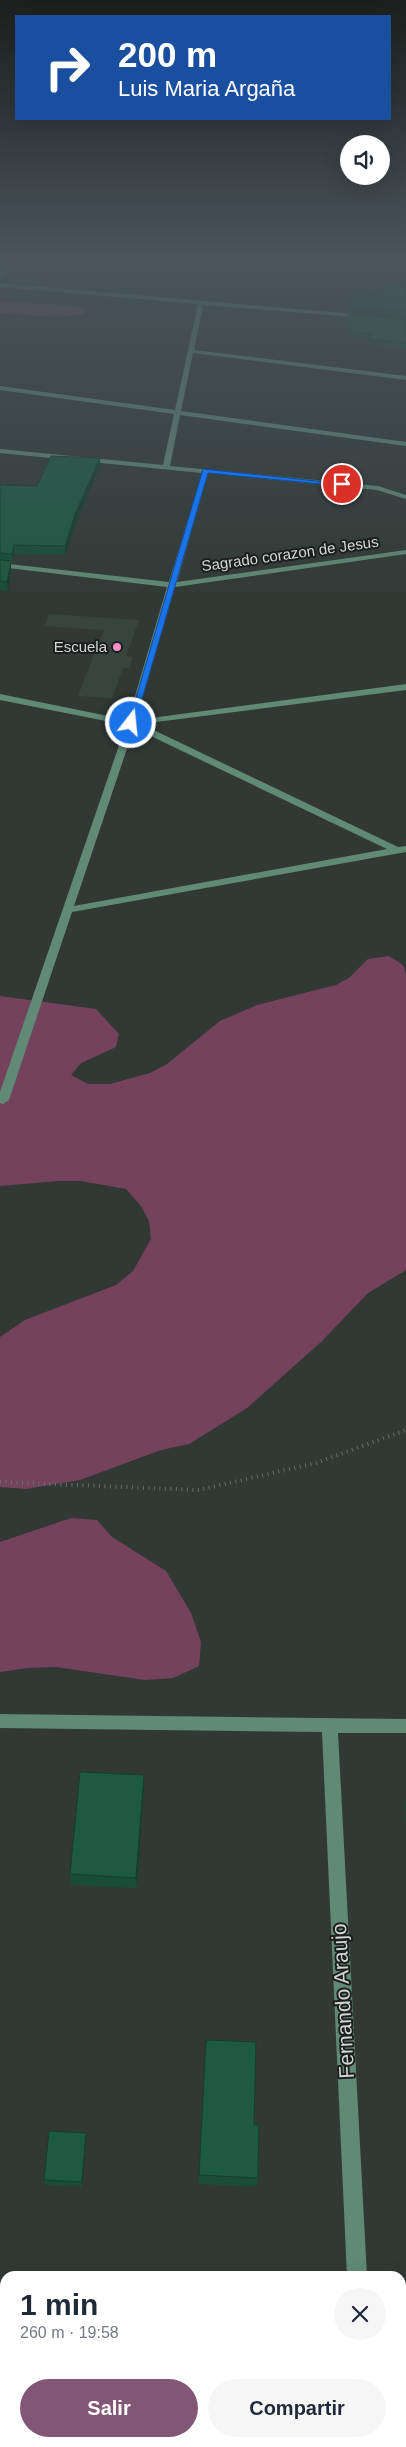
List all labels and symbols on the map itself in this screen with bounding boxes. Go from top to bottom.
pin [321,463,363,505]
street label: Sagrado corazon de Jesus [200,533,379,574]
place label: Escuela [54,638,108,655]
marker: Escuela [111,641,123,653]
position arrow [104,696,156,748]
street label: Fernando Araujo [327,1923,358,2079]

